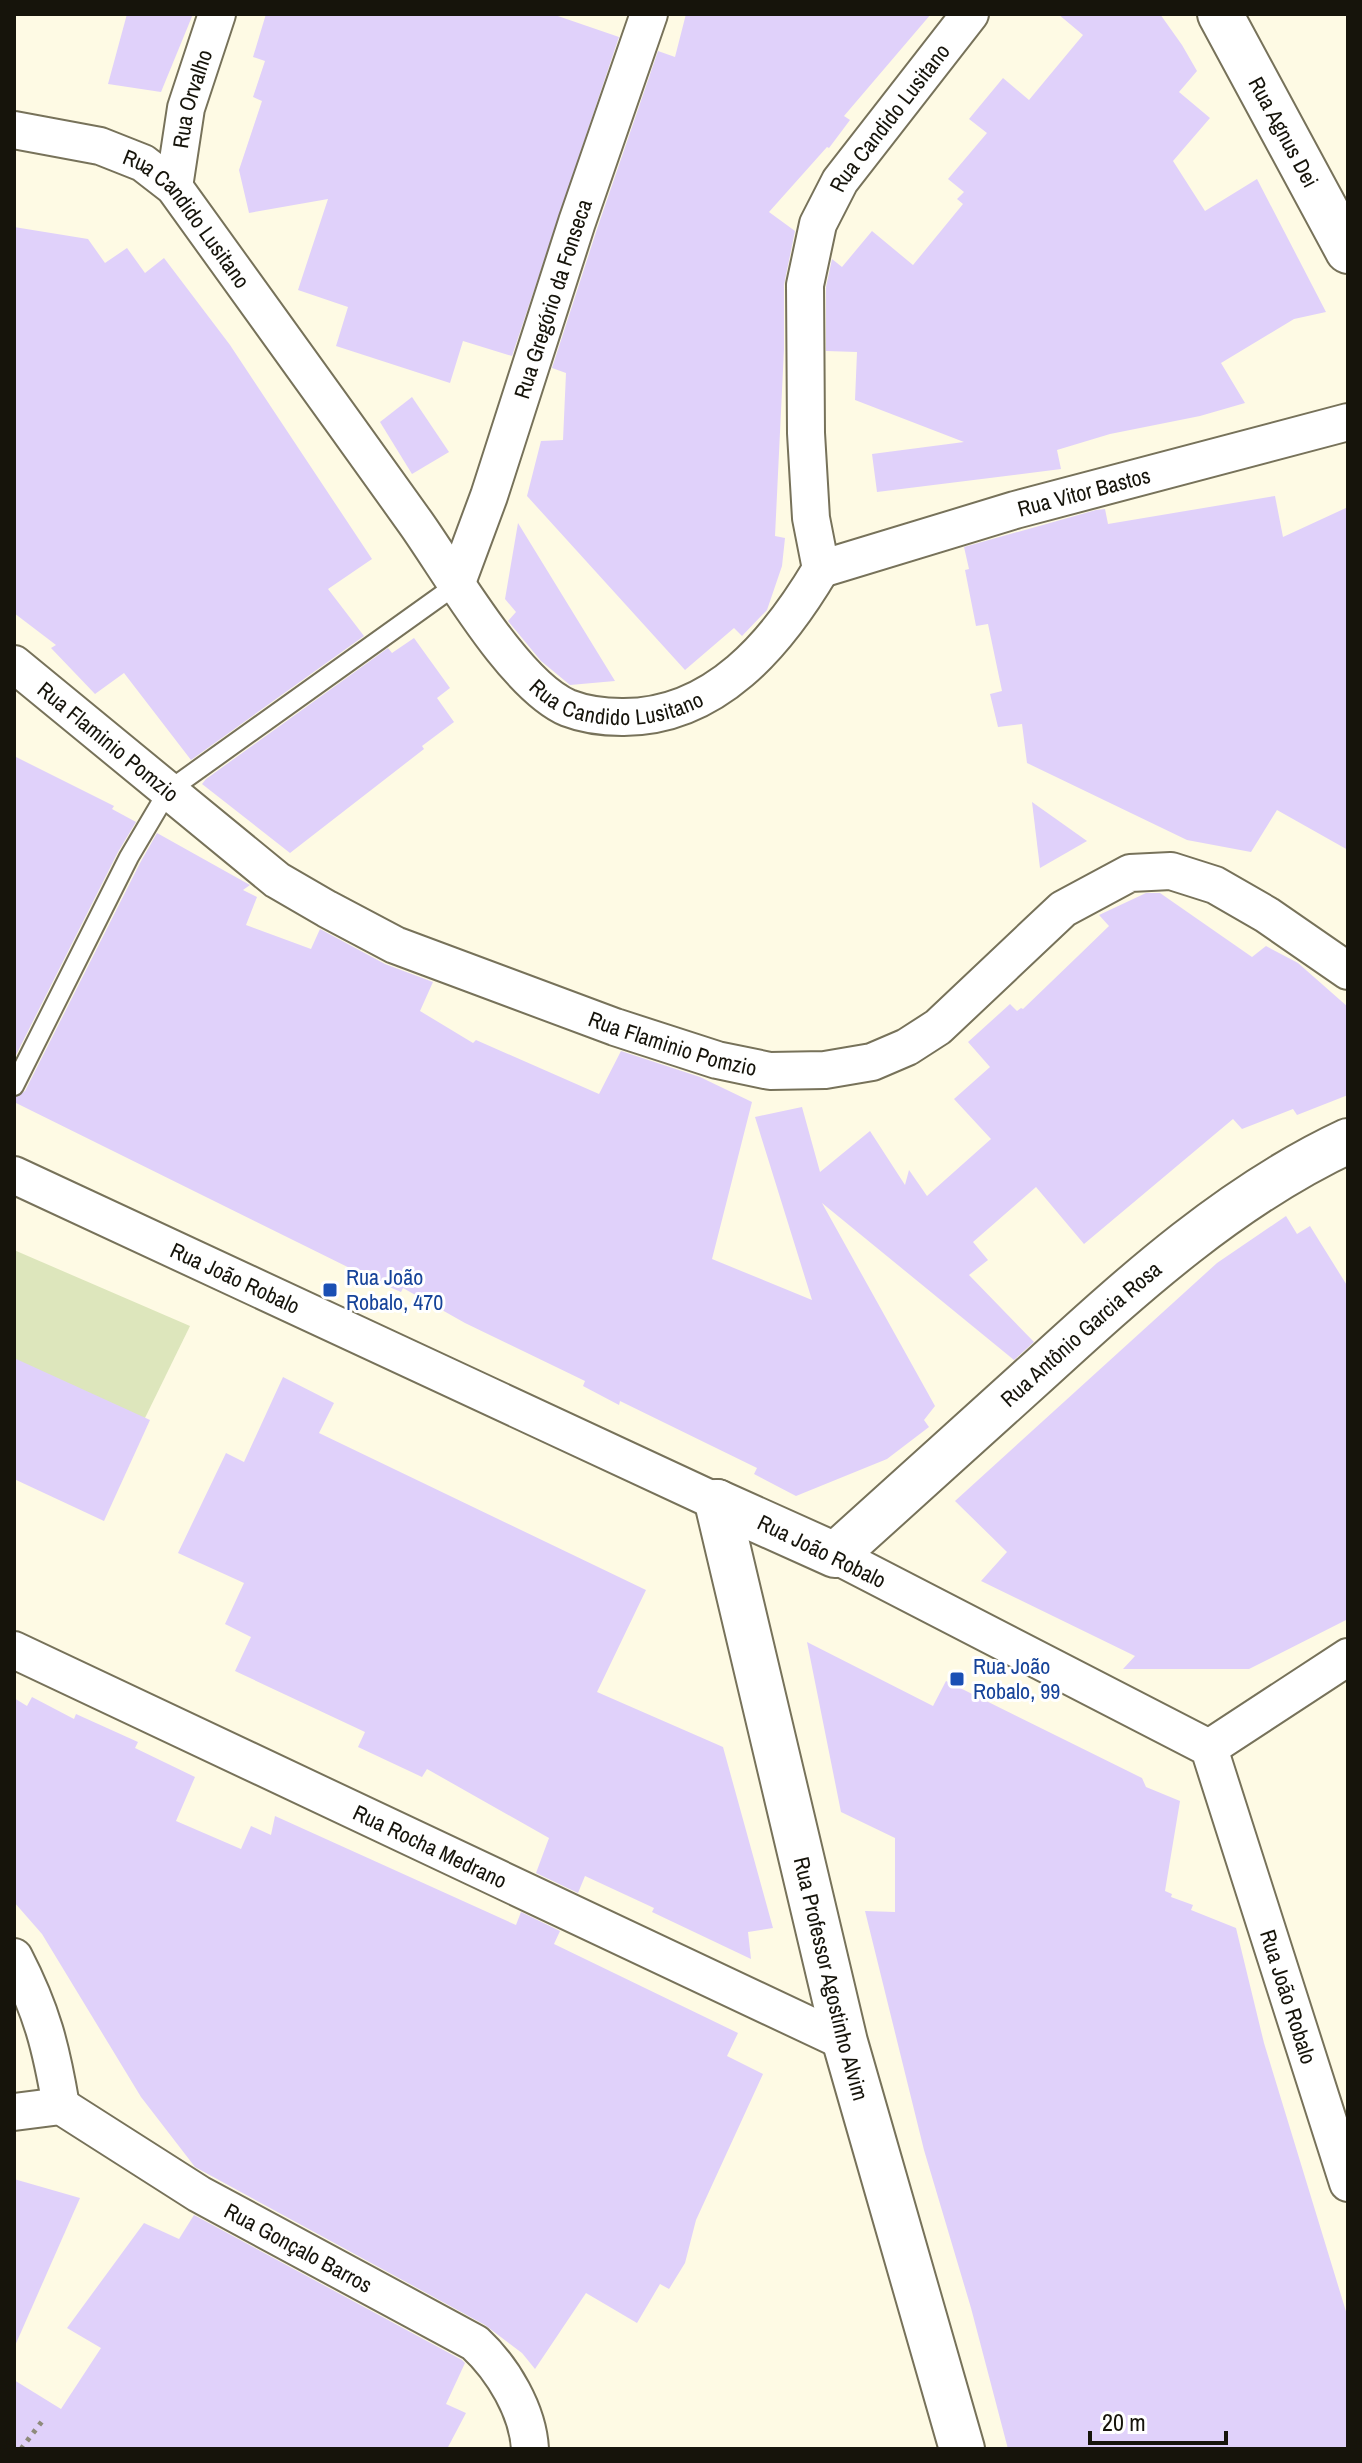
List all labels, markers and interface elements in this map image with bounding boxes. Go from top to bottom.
street label: Rua Candido Lusitano [822,37,957,197]
street label: Rua Orvalho [165,46,219,150]
street label: Rua Agnus Dei [1242,71,1326,192]
street label: Rua Candido Lusitano [119,142,257,294]
street label: Rua Gregório da Fonseca [506,195,599,402]
street label: Rua Vitor Bastos [1014,460,1154,524]
street label: Rua Candido Lusitano [523,672,708,732]
street label: Rua Flaminio Pomzio [31,674,185,808]
street label: Rua Flaminio Pomzio [584,1003,759,1083]
street label: Rua João Robalo [166,1235,305,1321]
street label: Rua Antônio Garcia Rosa [994,1254,1168,1413]
place label: Rua João Robalo, 470 [346,1262,443,1317]
marker: Rua João Robalo, 470 [321,1281,339,1299]
street label: Rua João Robalo [753,1507,891,1595]
place label: Rua João Robalo, 99 [973,1651,1060,1706]
marker: Rua João Robalo, 99 [948,1670,966,1688]
street label: Rua Rocha Medrano [348,1797,512,1895]
street label: Rua Professor Agostinho Alvim [787,1854,876,2104]
street label: Rua João Robalo [1253,1926,1324,2068]
street label: Rua Gonçalo Barros [219,2196,378,2300]
scale bar [1090,2395,1226,2445]
text: 20 m [1102,2406,1146,2438]

